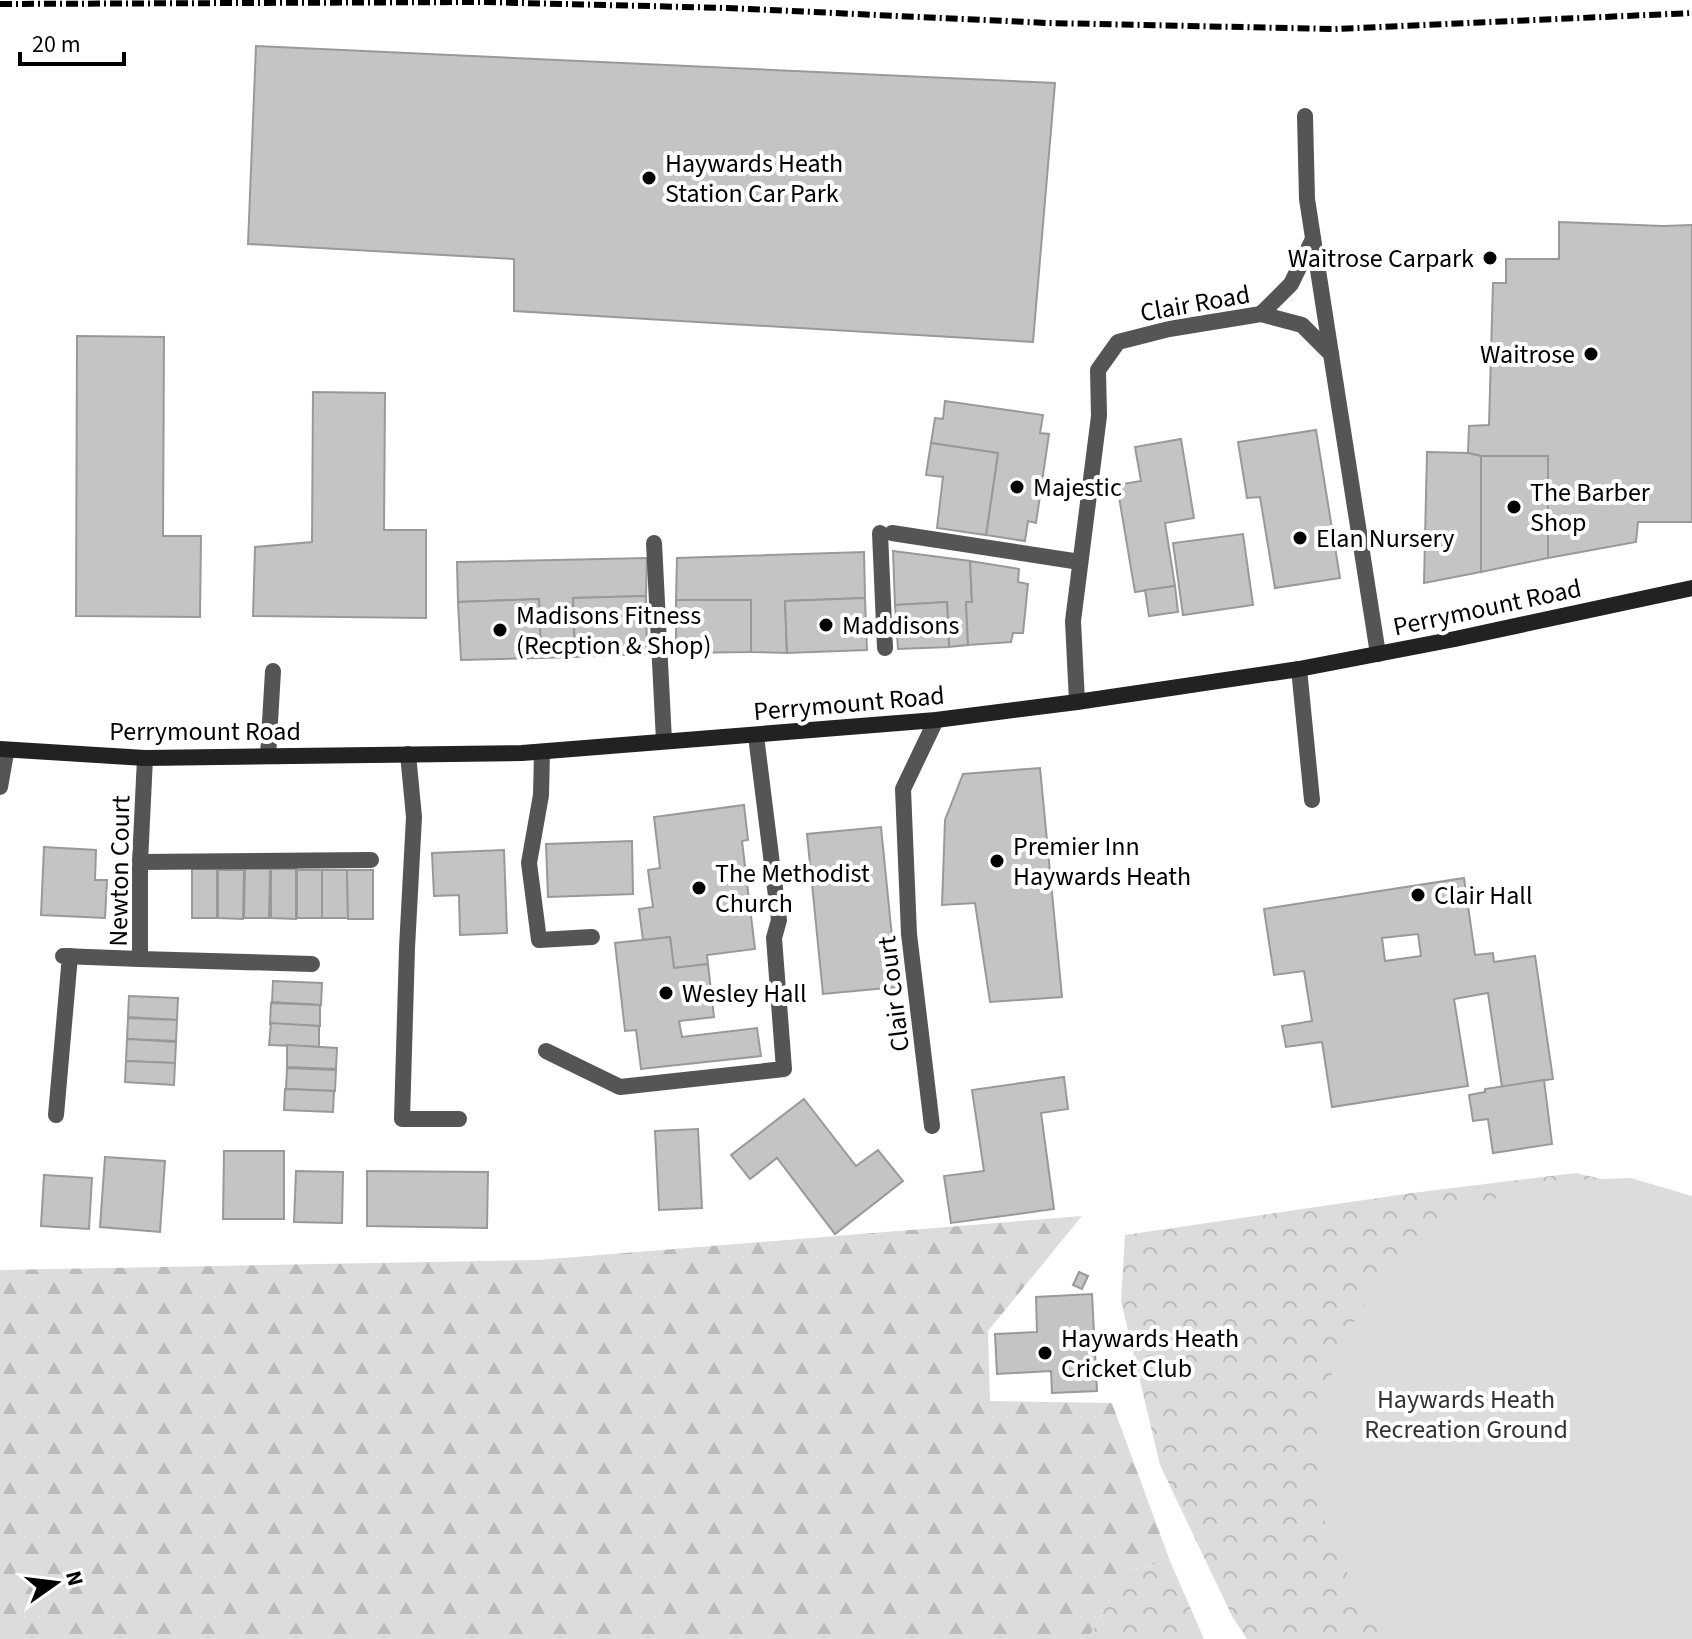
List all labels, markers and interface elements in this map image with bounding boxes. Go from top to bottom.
scale bar [20,16,124,66]
text: 20 m [32,27,81,62]
place label: Haywards Heath Station Car Park [665,145,843,212]
marker: Haywards Heath Station Car Park [640,169,658,187]
place label: Waitrose Carpark [1288,240,1474,277]
marker: Waitrose Carpark [1481,249,1499,267]
street label: Clair Road [1137,276,1253,331]
place label: Waitrose [1480,336,1575,373]
marker: Waitrose [1582,345,1600,363]
place label: Majestic [1033,469,1122,506]
place label: The Barber Shop [1530,474,1651,541]
marker: Majestic [1008,478,1026,496]
marker: The Barber Shop [1505,498,1523,516]
place label: Elan Nursery [1316,520,1454,557]
marker: Elan Nursery [1291,529,1309,547]
street label: Perrymount Road [1390,569,1585,646]
place label: Madisons Fitness (Recption & Shop) [516,597,711,664]
place label: Maddisons [842,607,959,644]
marker: Maddisons [817,616,835,634]
marker: Madisons Fitness (Recption & Shop) [491,621,509,639]
street label: Perrymount Road [752,677,946,730]
street label: Perrymount Road [109,713,301,750]
street label: Newton Court [100,795,139,947]
place label: Premier Inn Haywards Heath [1013,828,1191,895]
marker: Premier Inn Haywards Heath [988,852,1006,870]
place label: The Methodist Church [715,855,870,922]
place label: Clair Hall [1434,877,1533,914]
marker: The Methodist Church [690,879,708,897]
marker: Clair Hall [1409,886,1427,904]
street label: Clair Court [868,934,919,1054]
place label: Wesley Hall [682,975,807,1012]
marker: Wesley Hall [657,984,675,1002]
place label: Haywards Heath Cricket Club [1061,1320,1239,1387]
marker: Haywards Heath Cricket Club [1036,1344,1054,1362]
park label: Haywards Heath Recreation Ground [1364,1381,1568,1448]
north arrow [16,1543,96,1623]
text: N [57,1567,92,1589]

